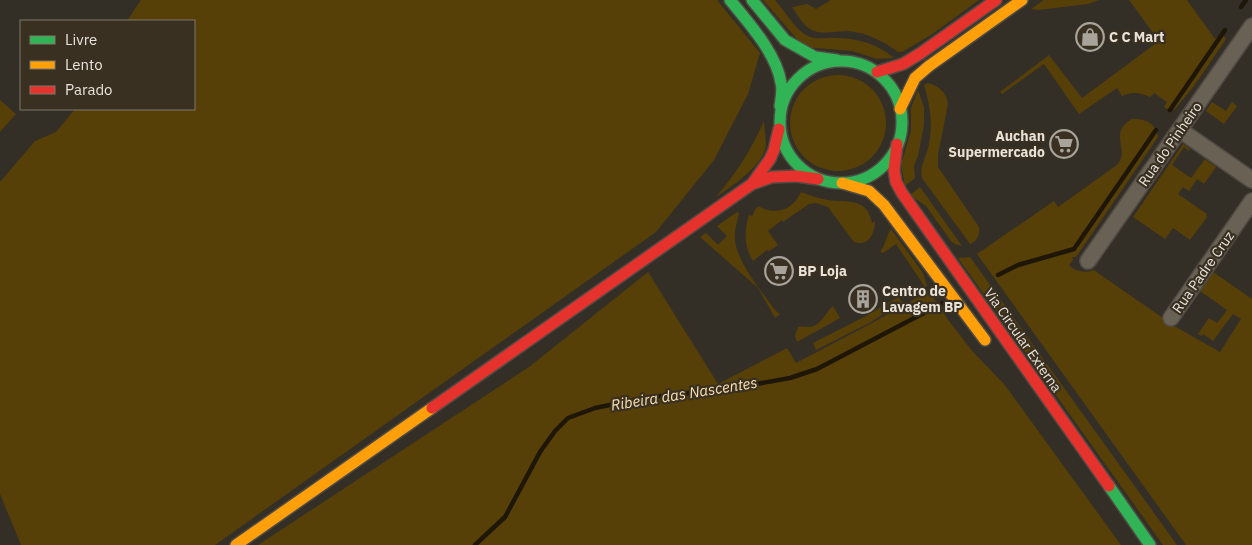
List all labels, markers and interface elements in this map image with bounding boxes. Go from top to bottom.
legend [20,20,195,110]
shop icon: C C Mart [1075,22,1105,52]
place label: C C Mart [1109,28,1164,46]
text: Livre [65,30,97,49]
text: Lento [65,55,103,74]
text: Parado [65,80,113,99]
street label: Rua do Pinheiro [1134,98,1206,190]
place label: Auchan Supermercado [948,127,1045,161]
supermarket icon: Auchan Supermercado [1049,129,1079,159]
street label: Rua Padre Cruz [1168,227,1238,316]
supermarket icon: BP Loja [764,256,794,286]
place label: BP Loja [798,262,847,280]
place label: Centro de Lavagem BP [882,282,963,316]
building icon: Centro de Lavagem BP [848,284,878,314]
street label: Via Circular Externa [980,284,1066,396]
water label: Ribeira das Nascentes [609,373,759,414]

